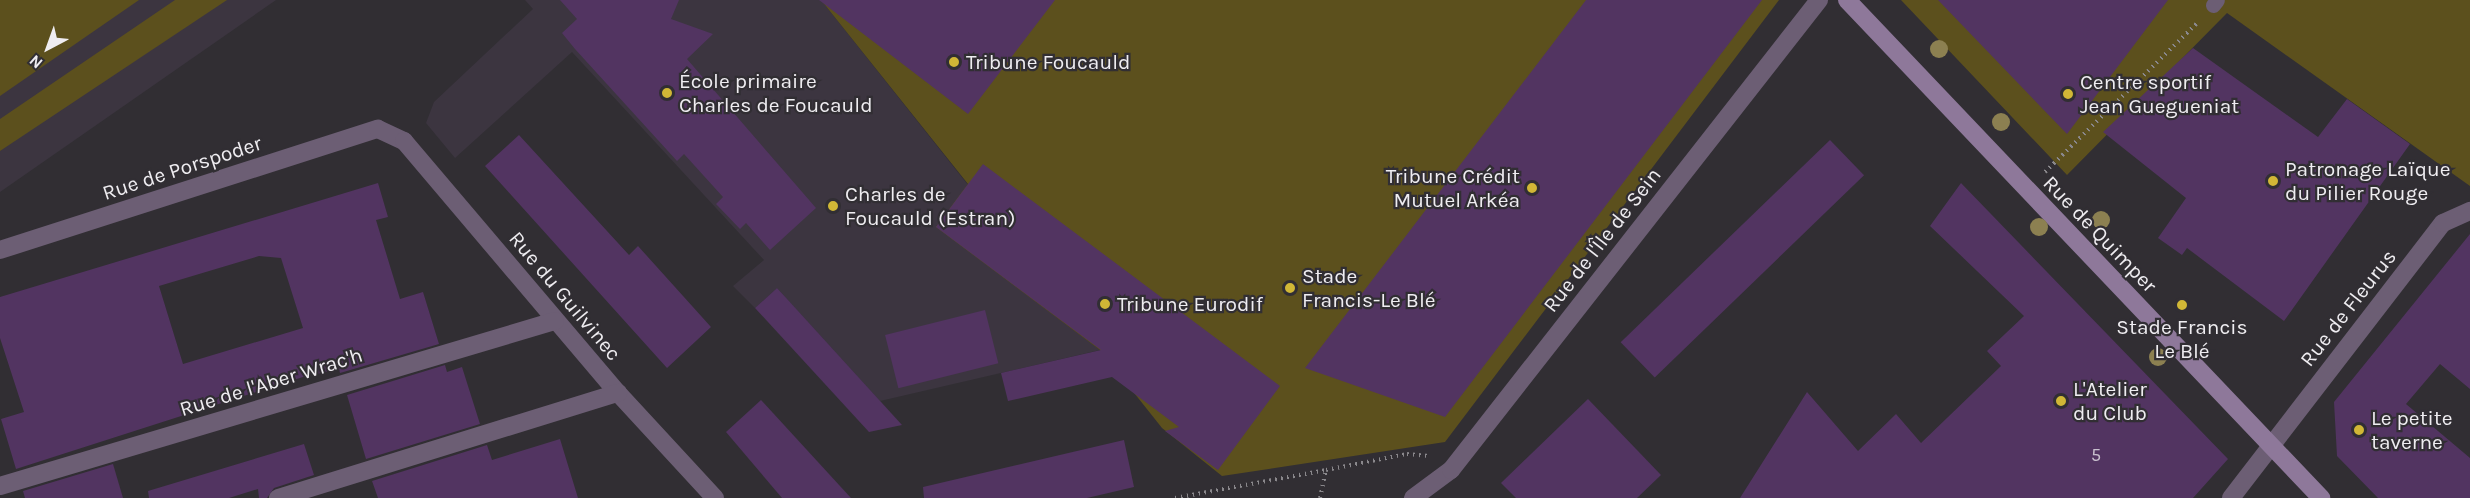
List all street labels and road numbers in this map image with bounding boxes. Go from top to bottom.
street label: Rue de Porspoder [99,130,265,206]
street label: Rue de l'Île de Sein [1538,163,1666,317]
street label: Rue de Quimper [2038,170,2162,298]
street label: Rue du Guilvinec [504,226,626,366]
street label: Rue de Fleurus [2295,245,2401,371]
street label: Rue de l'Aber Wrac'h [177,342,365,422]

